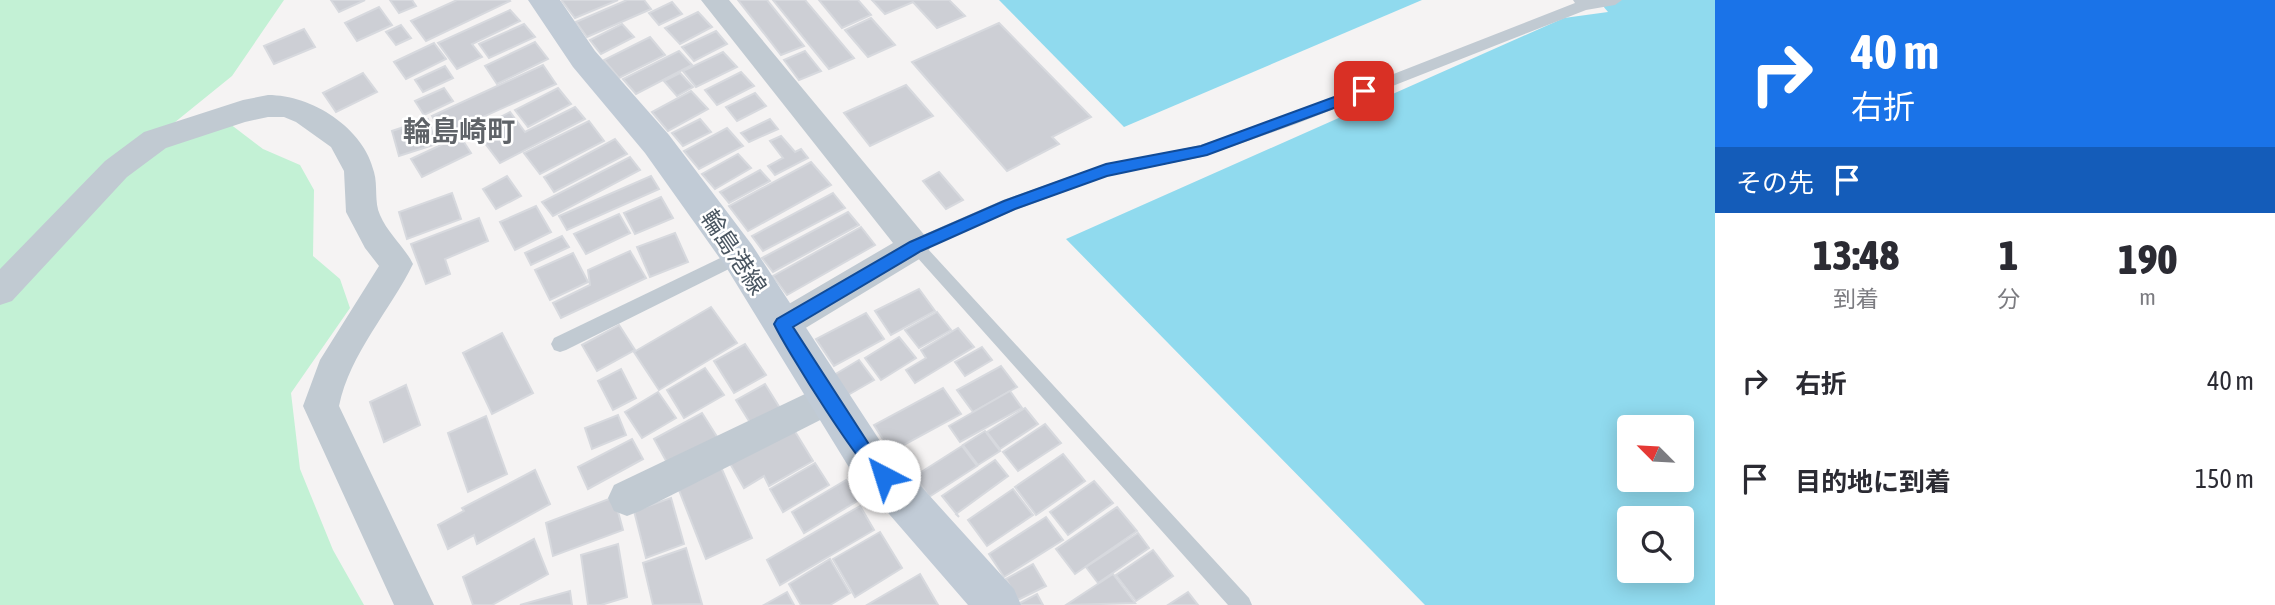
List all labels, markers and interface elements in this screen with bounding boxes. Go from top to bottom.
text: 40 m [1851,23,1939,79]
icon: right [1736,28,1827,119]
pin [1334,61,1394,121]
icon: arrive [1345,72,1383,110]
text: 右折 [1851,88,1915,125]
district label: 輪島崎町 [403,115,515,147]
icon: arrive [1828,161,1866,199]
text: その先 [1736,168,1814,198]
street label: 輪島港線 [696,205,772,299]
text: 13:48 [1813,231,1899,279]
text: 1 [1999,231,2018,279]
text: 190 [2118,235,2177,283]
text: m [2139,284,2156,310]
text: 到着 [1833,286,1879,312]
text: 分 [1997,286,2020,312]
icon: right [1736,362,1774,400]
text: 40 m [2207,366,2254,396]
text: 右折 [1795,369,1847,399]
north arrow [1617,415,1694,492]
map controls [1617,415,1694,583]
position arrow [847,439,921,513]
icon: arrive [1736,460,1774,498]
text: 150 m [2195,464,2254,494]
text: 目的地に到着 [1795,467,1951,497]
button: search [1617,506,1694,583]

